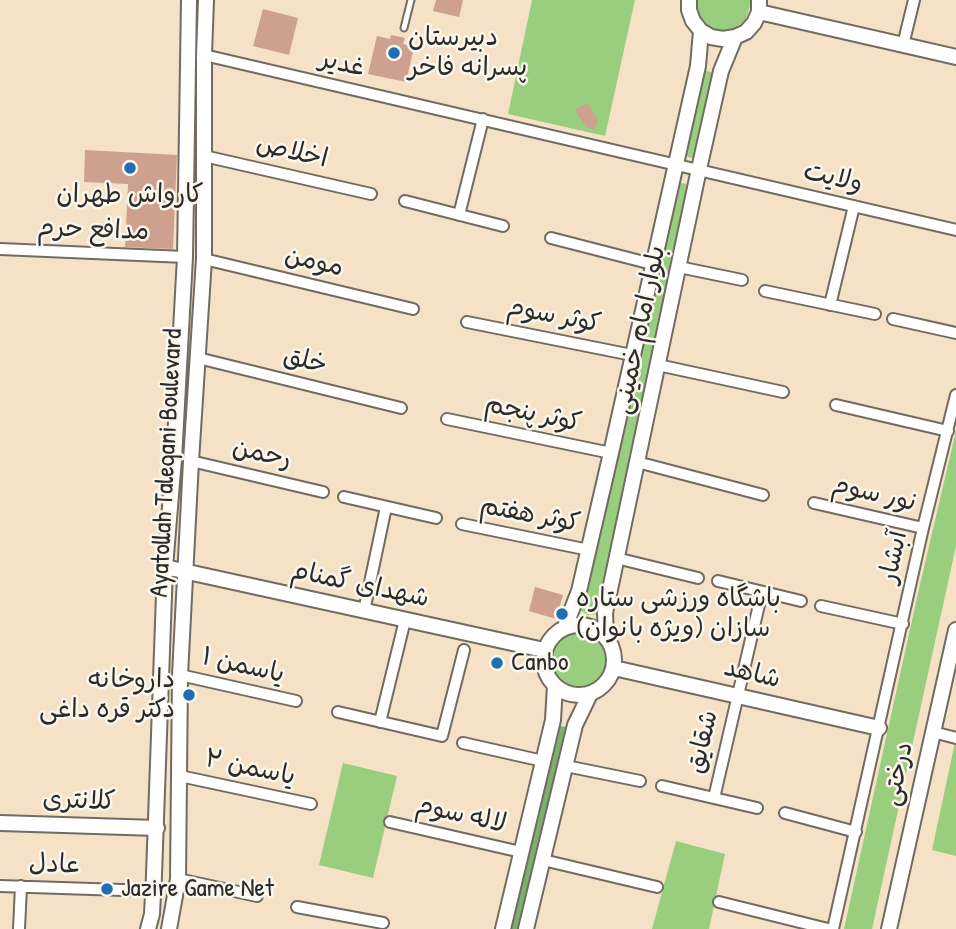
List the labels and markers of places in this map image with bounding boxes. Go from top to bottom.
place label: دبیرستان پسرانه فاخر [408,22,527,84]
marker: دبیرستان پسرانه فاخر [386,45,402,61]
marker: کارواش طهران [122,160,138,176]
place label: کارواش طهران [56,179,204,211]
place label: باشگاه ورزشی ستاره سازان (ویژه بانوان) [576,583,781,644]
marker: باشگاه ورزشی ستاره سازان (ویژه بانوان) [554,606,570,622]
place label: Canbo [511,647,568,679]
marker: Canbo [489,655,505,671]
place label: داروخانه دکتر قره داغی [39,664,175,726]
marker: داروخانه دکتر قره داغی [181,687,197,703]
place label: Jazire Game Net [121,873,274,905]
marker: Jazire Game Net [99,881,115,897]

